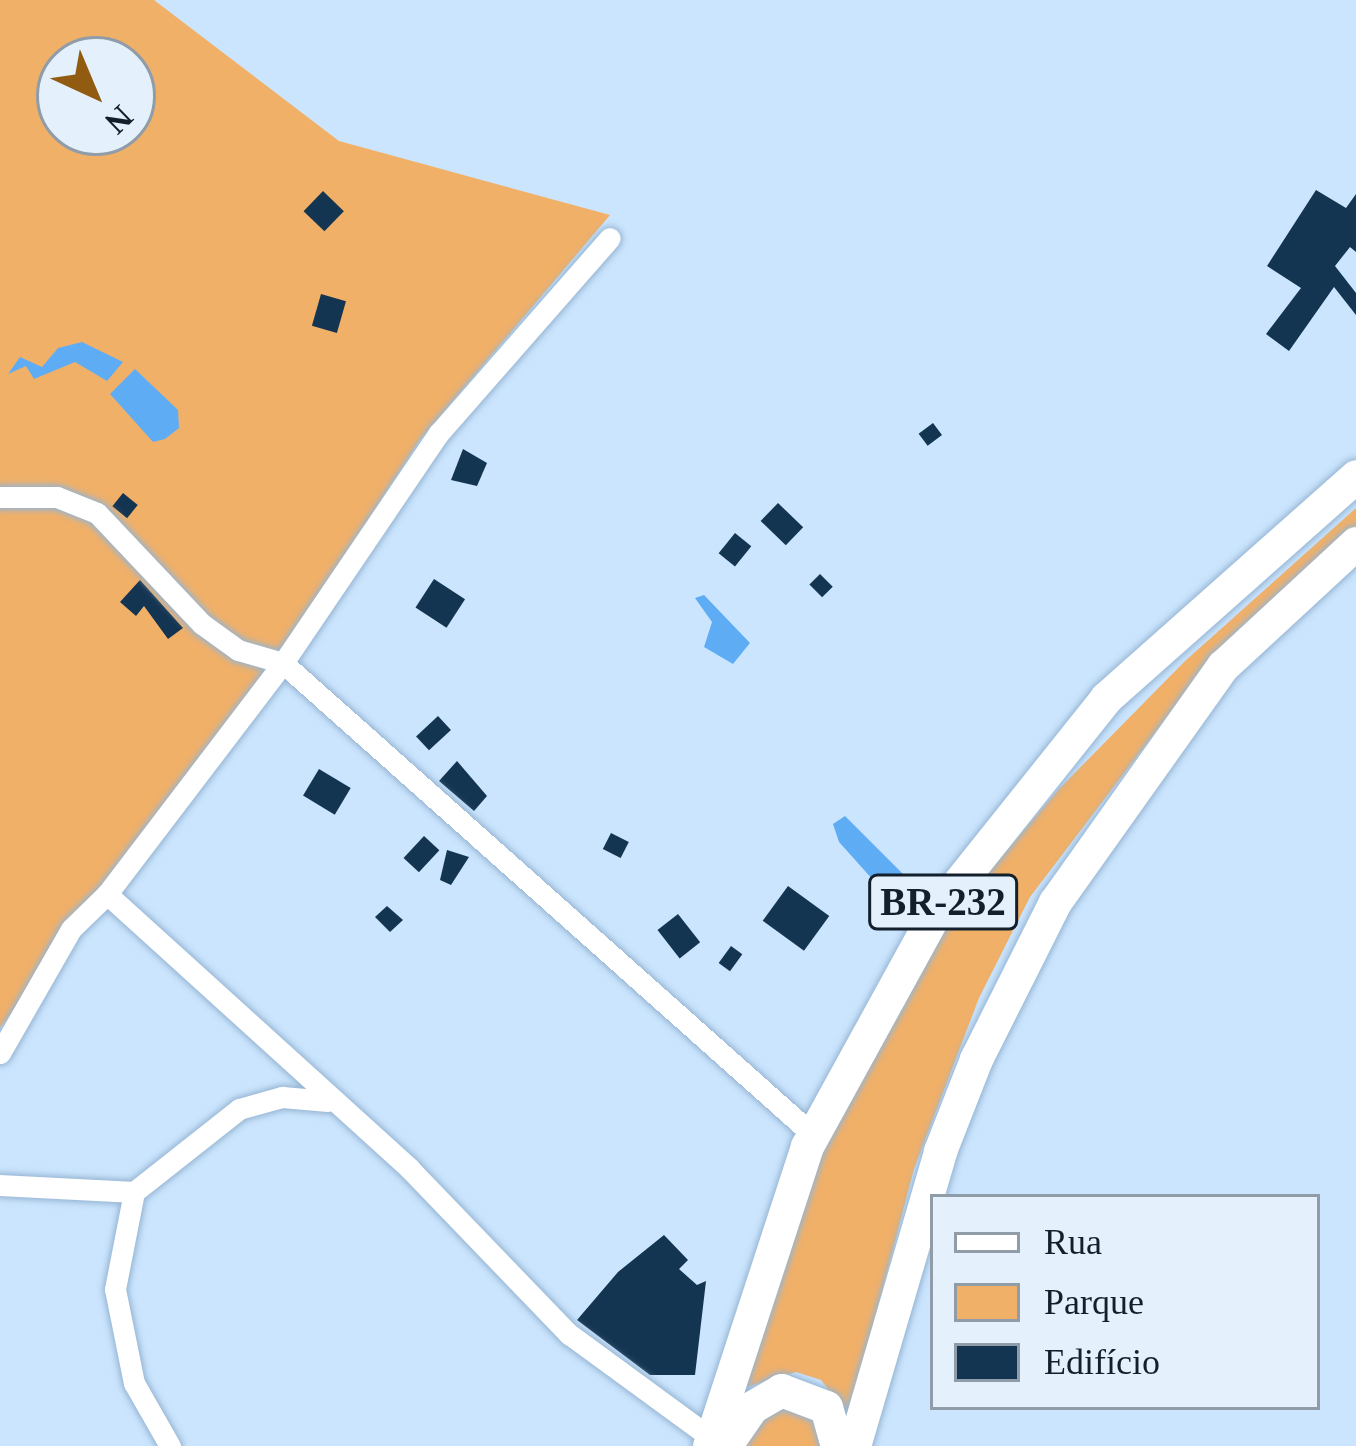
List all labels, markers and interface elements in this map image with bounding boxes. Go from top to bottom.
north arrow [36,36,156,156]
text: N [98,99,140,141]
road number: BR-232 [868,869,1018,935]
legend [930,1194,1320,1410]
text: Rua [1044,1222,1102,1262]
text: Parque [1044,1282,1144,1322]
text: Edifício [1044,1342,1160,1382]

